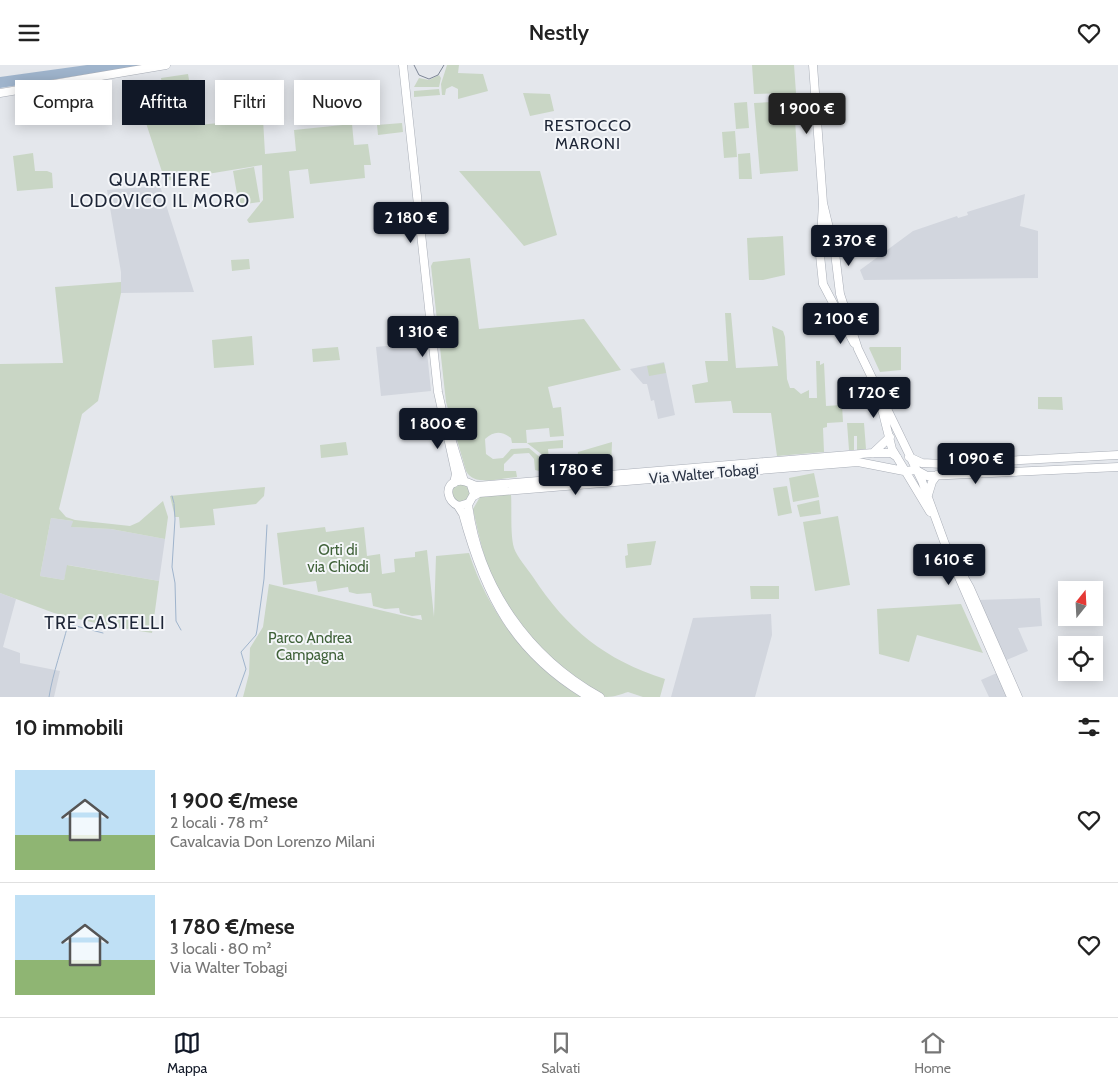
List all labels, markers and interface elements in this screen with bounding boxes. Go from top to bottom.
icon: menu [15,19,43,47]
text: Nestly [529,19,589,46]
icon: heart [1075,19,1103,47]
chip: Compra [15,80,112,125]
chip: Affitta [122,80,205,125]
chip: Filtri [215,80,284,125]
chip: Nuovo [294,80,380,125]
pin: 1 900 € [761,93,853,135]
text: 1 900 € [780,99,834,118]
district label: RESTOCCO MARONI [544,116,632,153]
district label: QUARTIERE LODOVICO IL MORO [70,169,250,212]
pin: 2 180 € [365,201,457,244]
text: 2 180 € [385,208,437,227]
pin: 2 370 € [803,225,895,267]
text: 2 370 € [822,231,876,250]
pin: 2 100 € [795,303,887,345]
text: 2 100 € [814,309,868,328]
pin: 1 310 € [377,315,469,358]
text: 1 310 € [398,322,448,341]
pin: 1 720 € [828,377,920,419]
text: 1 720 € [848,383,900,402]
pin: 1 800 € [392,407,484,450]
text: 1 800 € [410,414,466,433]
pin: 1 090 € [930,443,1022,485]
text: 1 090 € [949,449,1003,468]
pin: 1 780 € [530,453,622,496]
text: 1 780 € [550,460,602,479]
street label: Via Walter Tobagi [648,460,760,488]
park label: Orti di via Chiodi [307,541,369,576]
pin: 1 610 € [903,543,995,586]
text: 1 610 € [924,550,974,569]
north arrow [1058,581,1102,626]
map controls [1058,581,1103,681]
district label: TRE CASTELLI [44,612,166,634]
park label: Parco Andrea Campagna [268,629,353,664]
button: locate [1058,636,1103,681]
icon: filters [1075,713,1103,741]
text: 10 immobili [15,715,123,740]
text: 1 900 €/mese [170,788,298,813]
icon: home [55,790,115,850]
icon: heart [1075,806,1103,834]
text: 2 locali · 78 m² [170,813,268,832]
text: Cavalcavia Don Lorenzo Milani [170,832,375,851]
text: 1 780 €/mese [170,914,295,939]
icon: home [55,915,115,975]
icon: heart [1075,931,1103,959]
text: 3 locali · 80 m² [170,939,272,958]
text: Via Walter Tobagi [170,958,287,977]
tab: Mappa [167,1029,207,1077]
tab: Salvati [541,1029,580,1077]
tab: Home [914,1029,951,1077]

